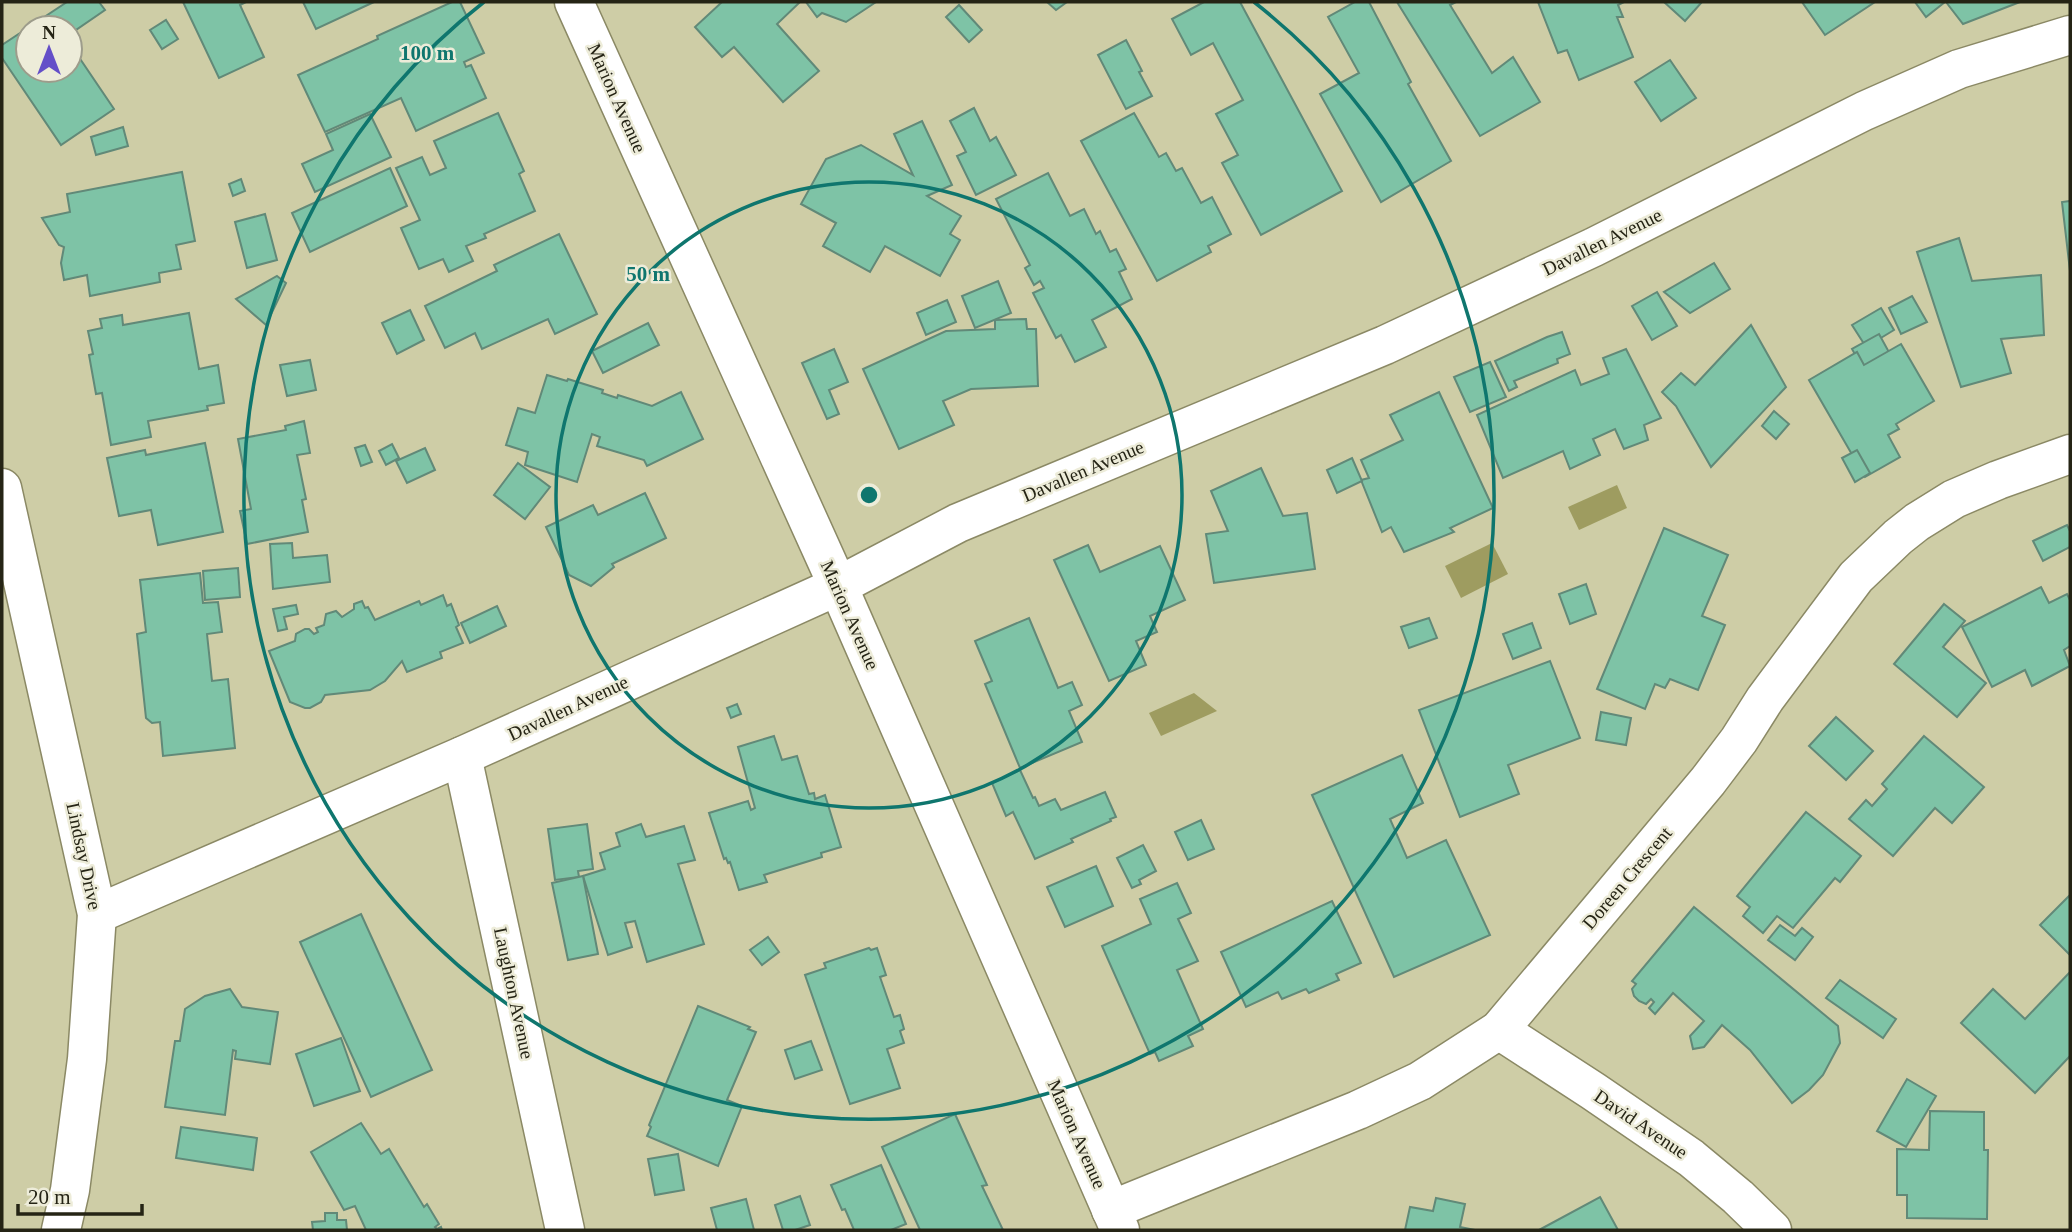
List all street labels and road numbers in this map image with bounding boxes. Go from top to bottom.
street label: Marion Avenue [584,40,650,156]
street label: Davallen Avenue [1539,204,1665,280]
street label: Davallen Avenue [1019,436,1147,506]
street label: Marion Avenue [817,557,883,673]
street label: Davallen Avenue [505,671,631,745]
street label: Lindsay Drive [62,800,106,912]
street label: Doreen Crescent [1578,822,1676,933]
street label: Laughton Avenue [490,925,538,1061]
street label: Marion Avenue [1044,1076,1110,1192]
street label: David Avenue [1590,1085,1692,1163]

